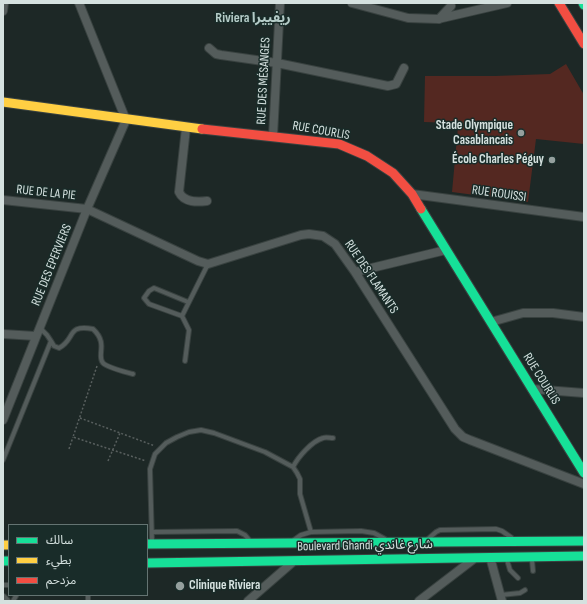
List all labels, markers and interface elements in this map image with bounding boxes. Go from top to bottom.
district label: Riviera ريفييرا [215,10,291,26]
street label: RUE DES MÉSANGES [254,37,274,125]
street label: RUE COURLIS [291,118,351,144]
place label: Stade Olympique Casablancais [436,118,513,149]
marker: Stade Olympique Casablancais [516,128,526,138]
place label: École Charles Péguy [452,152,544,168]
marker: École Charles Péguy [547,155,557,165]
street label: RUE DE LA PIE [16,182,76,204]
street label: RUE ROUISSI [471,182,527,206]
street label: RUE DES EPERVIERS [29,222,75,308]
street label: RUE DES FLAMANTS [341,237,401,317]
street label: RUE COURLIS [519,350,563,408]
legend [8,524,148,596]
text: سالك [46,533,73,548]
street label: Boulevard Ghandi شارع غاندي [297,537,433,555]
text: بطيء [46,553,72,568]
text: مزدحم [46,573,76,588]
place label: Clinique Riviera [189,578,260,594]
marker: Clinique Riviera [174,580,186,592]

